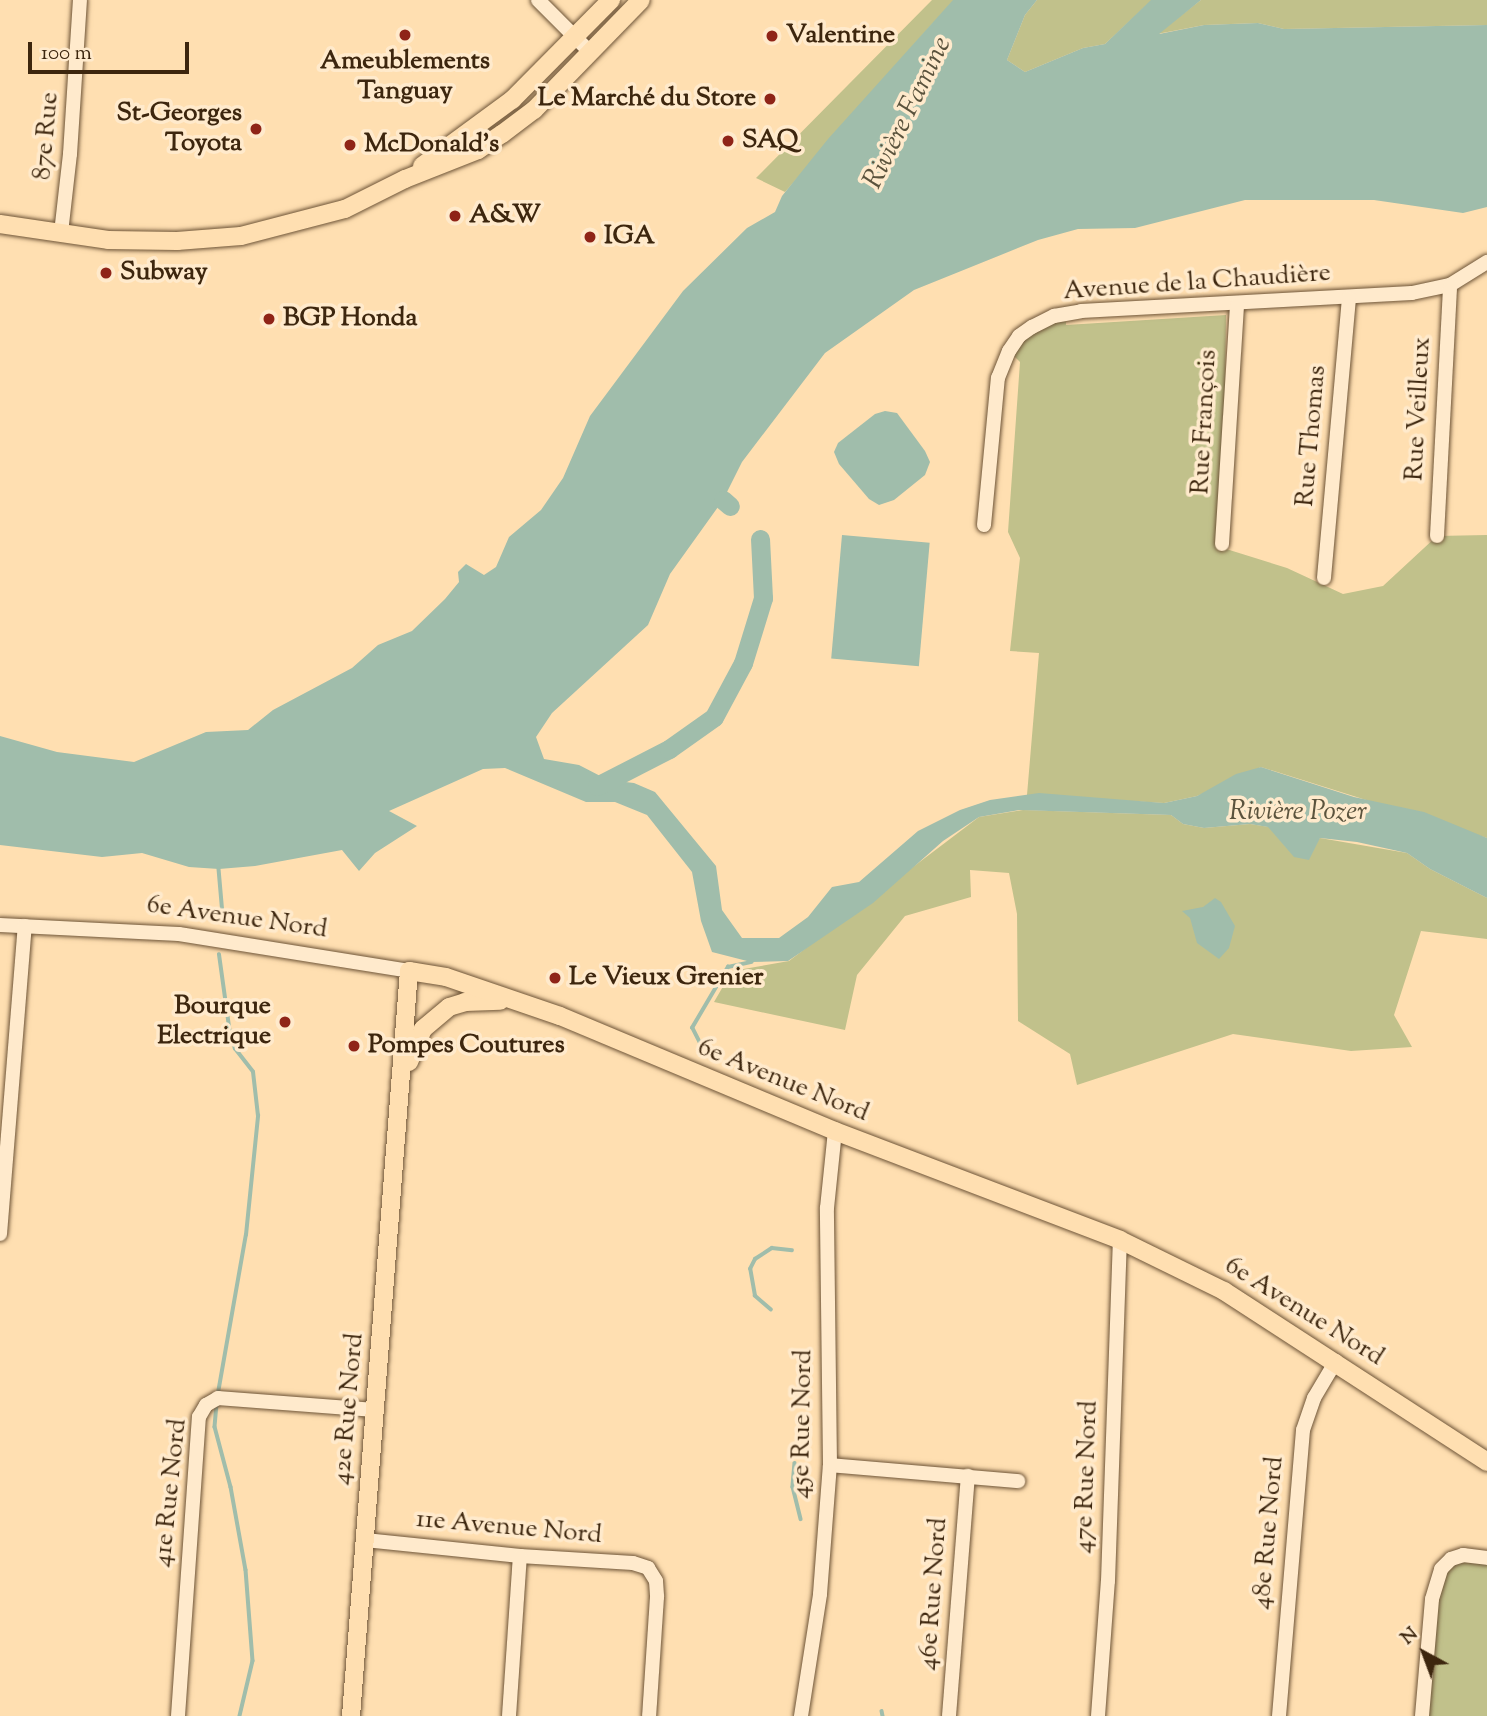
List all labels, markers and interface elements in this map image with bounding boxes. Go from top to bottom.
place label: Valentine [786,20,895,52]
marker: Ameublements Tanguay [397,27,413,43]
scale bar [32,28,192,72]
marker: Valentine [764,28,780,44]
water label: Rivière Famine [857,32,959,194]
text: 100 m [41,39,92,69]
place label: Ameublements Tanguay [320,46,490,108]
place label: Le Marché du Store [538,83,756,115]
street label: 87e Rue [28,91,66,181]
marker: Le Marché du Store [762,91,778,107]
place label: St-Georges Toyota [117,98,242,160]
marker: St-Georges Toyota [248,121,264,137]
place label: SAQ [742,125,798,157]
place label: McDonald's [364,129,499,161]
marker: SAQ [720,133,736,149]
marker: McDonald's [342,137,358,153]
place label: A&W [469,200,541,232]
marker: A&W [447,208,463,224]
place label: IGA [604,221,655,253]
marker: IGA [582,229,598,245]
place label: Subway [120,257,208,289]
street label: Avenue de la Chaudière [1062,258,1332,308]
marker: Subway [98,265,114,281]
place label: BGP Honda [283,303,417,335]
marker: BGP Honda [261,311,277,327]
street label: Rue Veilleux [1400,336,1438,482]
street label: Rue François [1186,349,1224,495]
street label: Rue Thomas [1290,364,1334,508]
water label: Rivière Pozer [1229,795,1367,829]
street label: 6e Avenue Nord [145,890,329,946]
place label: Le Vieux Grenier [569,962,764,994]
marker: Le Vieux Grenier [547,970,563,986]
place label: Bourque Electrique [157,991,271,1052]
marker: Bourque Electrique [277,1014,293,1030]
place label: Pompes Coutures [368,1030,565,1062]
street label: 6e Avenue Nord [693,1032,873,1130]
marker: Pompes Coutures [346,1038,362,1054]
street label: 6e Avenue Nord [1219,1251,1389,1373]
street label: 42e Rue Nord [327,1332,371,1486]
street label: 45e Rue Nord [786,1349,820,1499]
street label: 47e Rue Nord [1069,1400,1105,1554]
street label: 41e Rue Nord [148,1417,194,1569]
street label: 48e Rue Nord [1247,1455,1291,1611]
street label: 11e Avenue Nord [415,1504,603,1552]
street label: 46e Rue Nord [913,1517,955,1671]
north arrow [1389,1618,1459,1688]
text: N [1395,1622,1424,1652]

